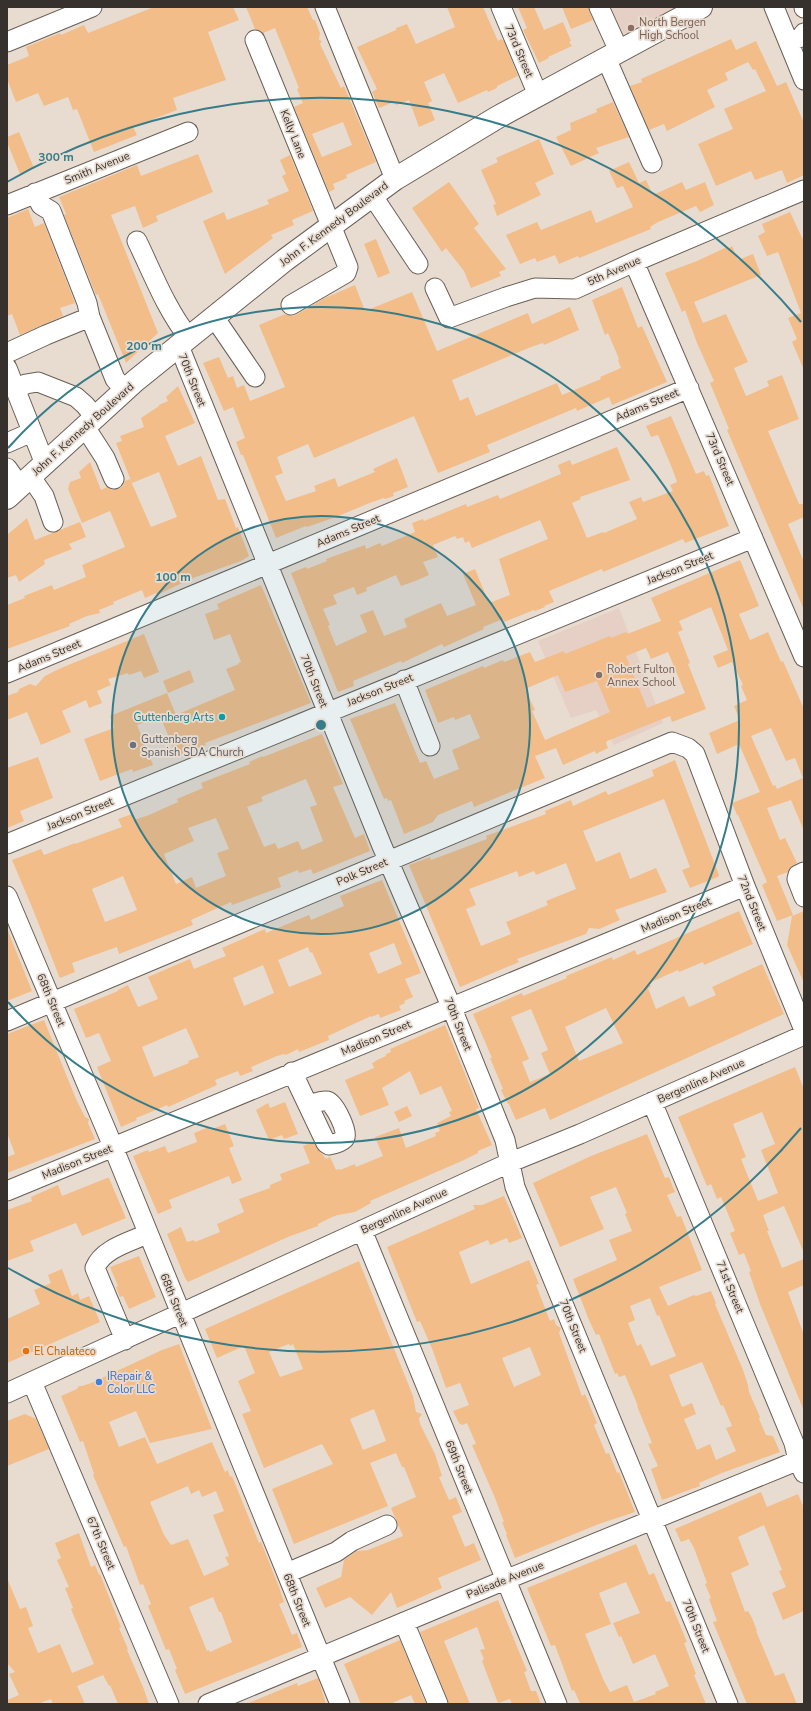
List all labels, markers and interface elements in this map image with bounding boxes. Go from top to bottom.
place label: North Bergen High School [639,15,706,43]
street label: 73rd Street [501,22,537,80]
marker: North Bergen High School [626,23,636,33]
street label: Kelly Lane [276,107,310,161]
street label: Smith Avenue [62,148,132,188]
text: 300 m [38,149,74,165]
street label: John F. Kennedy Boulevard [276,178,391,270]
street label: 5th Avenue [585,253,643,289]
text: 200 m [126,338,162,354]
street label: 70th Street [175,351,210,409]
street label: John F. Kennedy Boulevard [28,379,137,479]
street label: Adams Street [613,385,681,425]
street label: 73rd Street [702,430,738,488]
street label: Adams Street [314,511,382,551]
street label: Jackson Street [644,548,716,589]
text: 100 m [155,569,191,585]
street label: Adams Street [15,636,83,676]
street label: 70th Street [297,652,332,710]
place label: Robert Fulton Annex School [607,662,676,690]
street label: Jackson Street [344,670,416,711]
marker: Robert Fulton Annex School [594,670,604,680]
place label: Guttenberg Arts [133,710,214,725]
marker: Guttenberg Arts [217,712,227,722]
centre of rings [314,718,328,732]
place label: Guttenberg Spanish SDA Church [141,732,244,760]
marker: Guttenberg Spanish SDA Church [128,740,138,750]
street label: Jackson Street [44,794,116,835]
street label: Polk Street [334,854,390,890]
street label: 72nd Street [734,873,770,933]
street label: Madison Street [639,893,713,936]
street label: 68th Street [33,971,69,1029]
street label: 70th Street [441,995,476,1053]
street label: Madison Street [339,1016,413,1059]
street label: Bergenline Avenue [655,1055,747,1107]
street label: Madison Street [40,1141,115,1183]
street label: Bergenline Avenue [358,1184,450,1238]
street label: 71st Street [713,1259,747,1316]
street label: 68th Street [157,1271,192,1329]
street label: 70th Street [556,1297,591,1355]
place label: El Chalateco [34,1344,96,1359]
marker: El Chalateco [21,1346,31,1356]
place label: IRepair & Color LLC [107,1369,155,1397]
marker: IRepair & Color LLC [94,1377,104,1387]
street label: 69th Street [442,1438,477,1496]
street label: 67th Street [83,1514,119,1572]
street label: Palisade Avenue [464,1558,546,1602]
street label: 68th Street [280,1571,315,1629]
street label: 70th Street [679,1597,714,1655]

